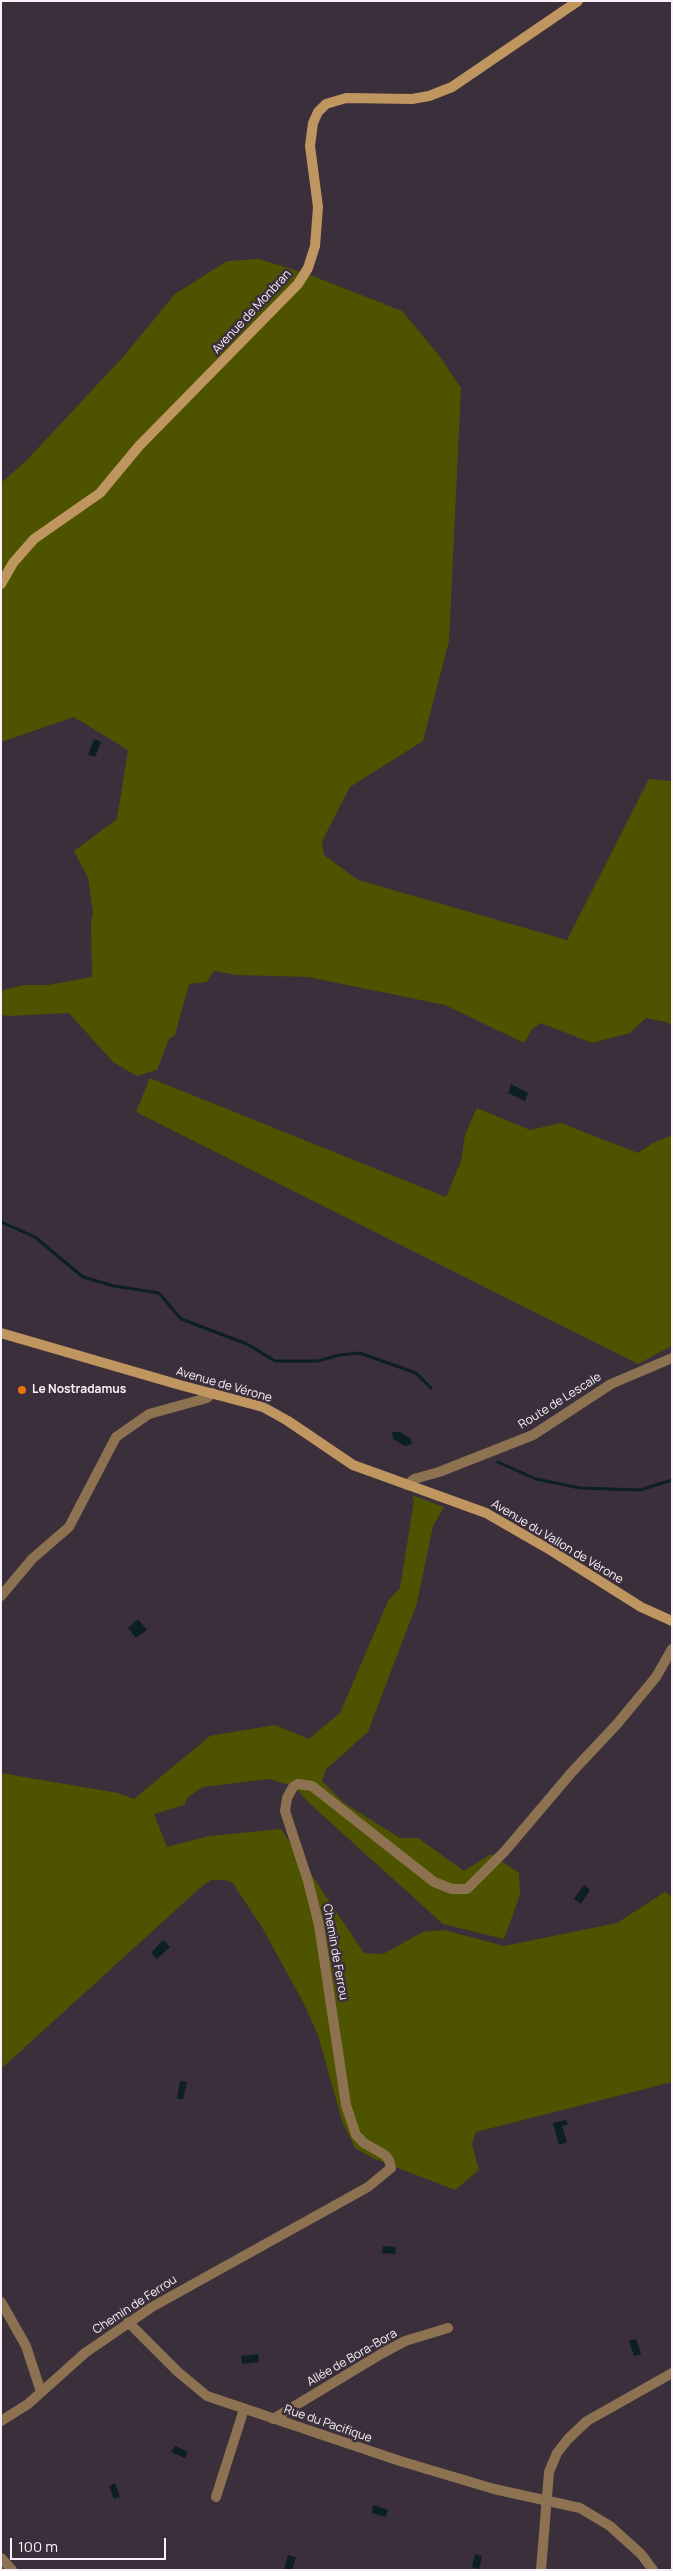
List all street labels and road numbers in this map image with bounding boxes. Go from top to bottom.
street label: Avenue de Monbran [209,267,295,357]
street label: Avenue de Vérone [174,1364,274,1406]
street label: Route de Lescale [516,1370,604,1432]
street label: Avenue du Vallon de Vérone [488,1497,626,1587]
street label: Chemin de Ferrou [319,1903,351,2001]
street label: Chemin de Ferrou [90,2272,180,2338]
street label: Allée de Bora-Bora [304,2326,400,2390]
street label: Rue du Pacifique [282,2402,374,2446]

